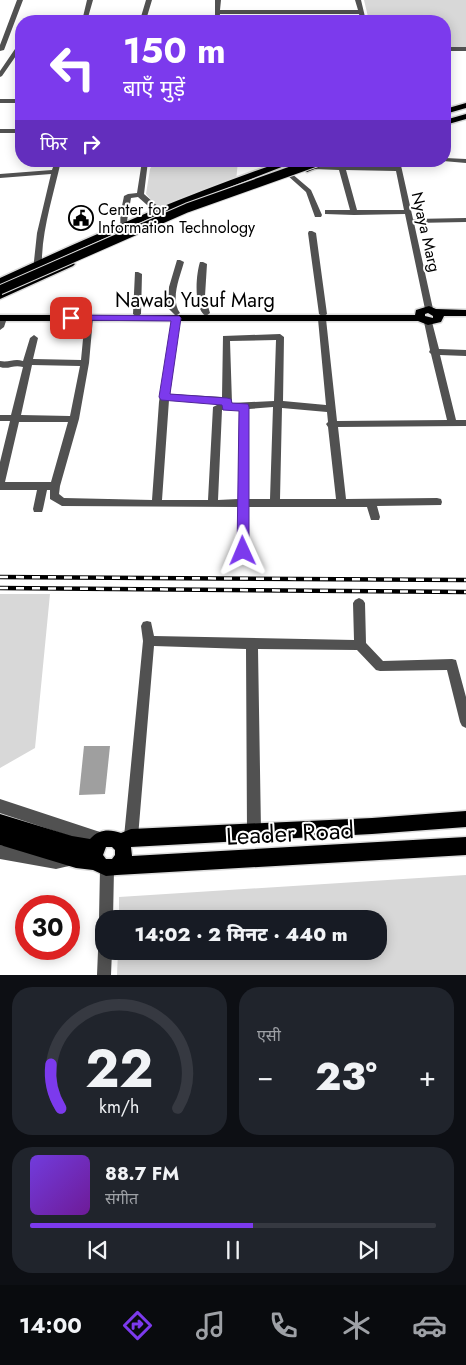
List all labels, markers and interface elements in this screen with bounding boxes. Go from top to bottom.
text: 150 m [123,26,226,76]
icon: left [40,35,105,100]
text: बाएँ मुड़ें [123,72,185,104]
text: फिर [40,130,67,157]
icon: right [77,130,105,158]
street label: Nyaya Marg [406,190,446,274]
place label: Center for Information Technology [98,198,256,239]
public building icon: Center for Information Technology [68,205,94,231]
street label: Nawab Yusuf Marg [115,286,275,315]
pin [50,297,92,339]
icon: arrive [57,304,85,332]
position arrow [216,524,268,576]
street label: Leader Road [225,812,355,854]
speed limit sign: 30 [15,895,80,960]
text: 14:02 · 2 मिनट · 440 m [134,921,348,948]
text: एसी [257,1024,281,1047]
text: 22 [85,1031,154,1107]
text: 23° [315,1049,377,1104]
text: − [257,1056,274,1097]
text: + [419,1056,436,1097]
text: km/h [99,1094,140,1120]
text: 88.7 FM [105,1160,179,1187]
text: संगीत [105,1187,138,1210]
icon: previous [84,1236,112,1264]
icon: pause [219,1236,247,1264]
icon: next [354,1236,382,1264]
icon: directions [120,1308,155,1343]
icon: music [193,1308,228,1343]
icon: phone [266,1308,301,1343]
icon: climate [339,1308,374,1343]
icon: car [412,1308,447,1343]
text: 14:00 [19,1309,82,1341]

